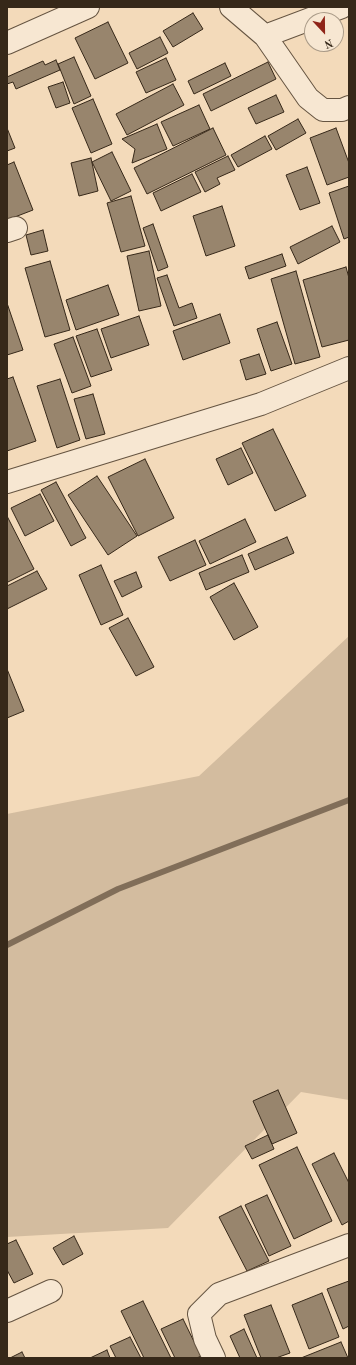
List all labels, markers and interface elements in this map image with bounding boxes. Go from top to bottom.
north arrow [304,12,344,52]
text: N [322,36,334,49]

